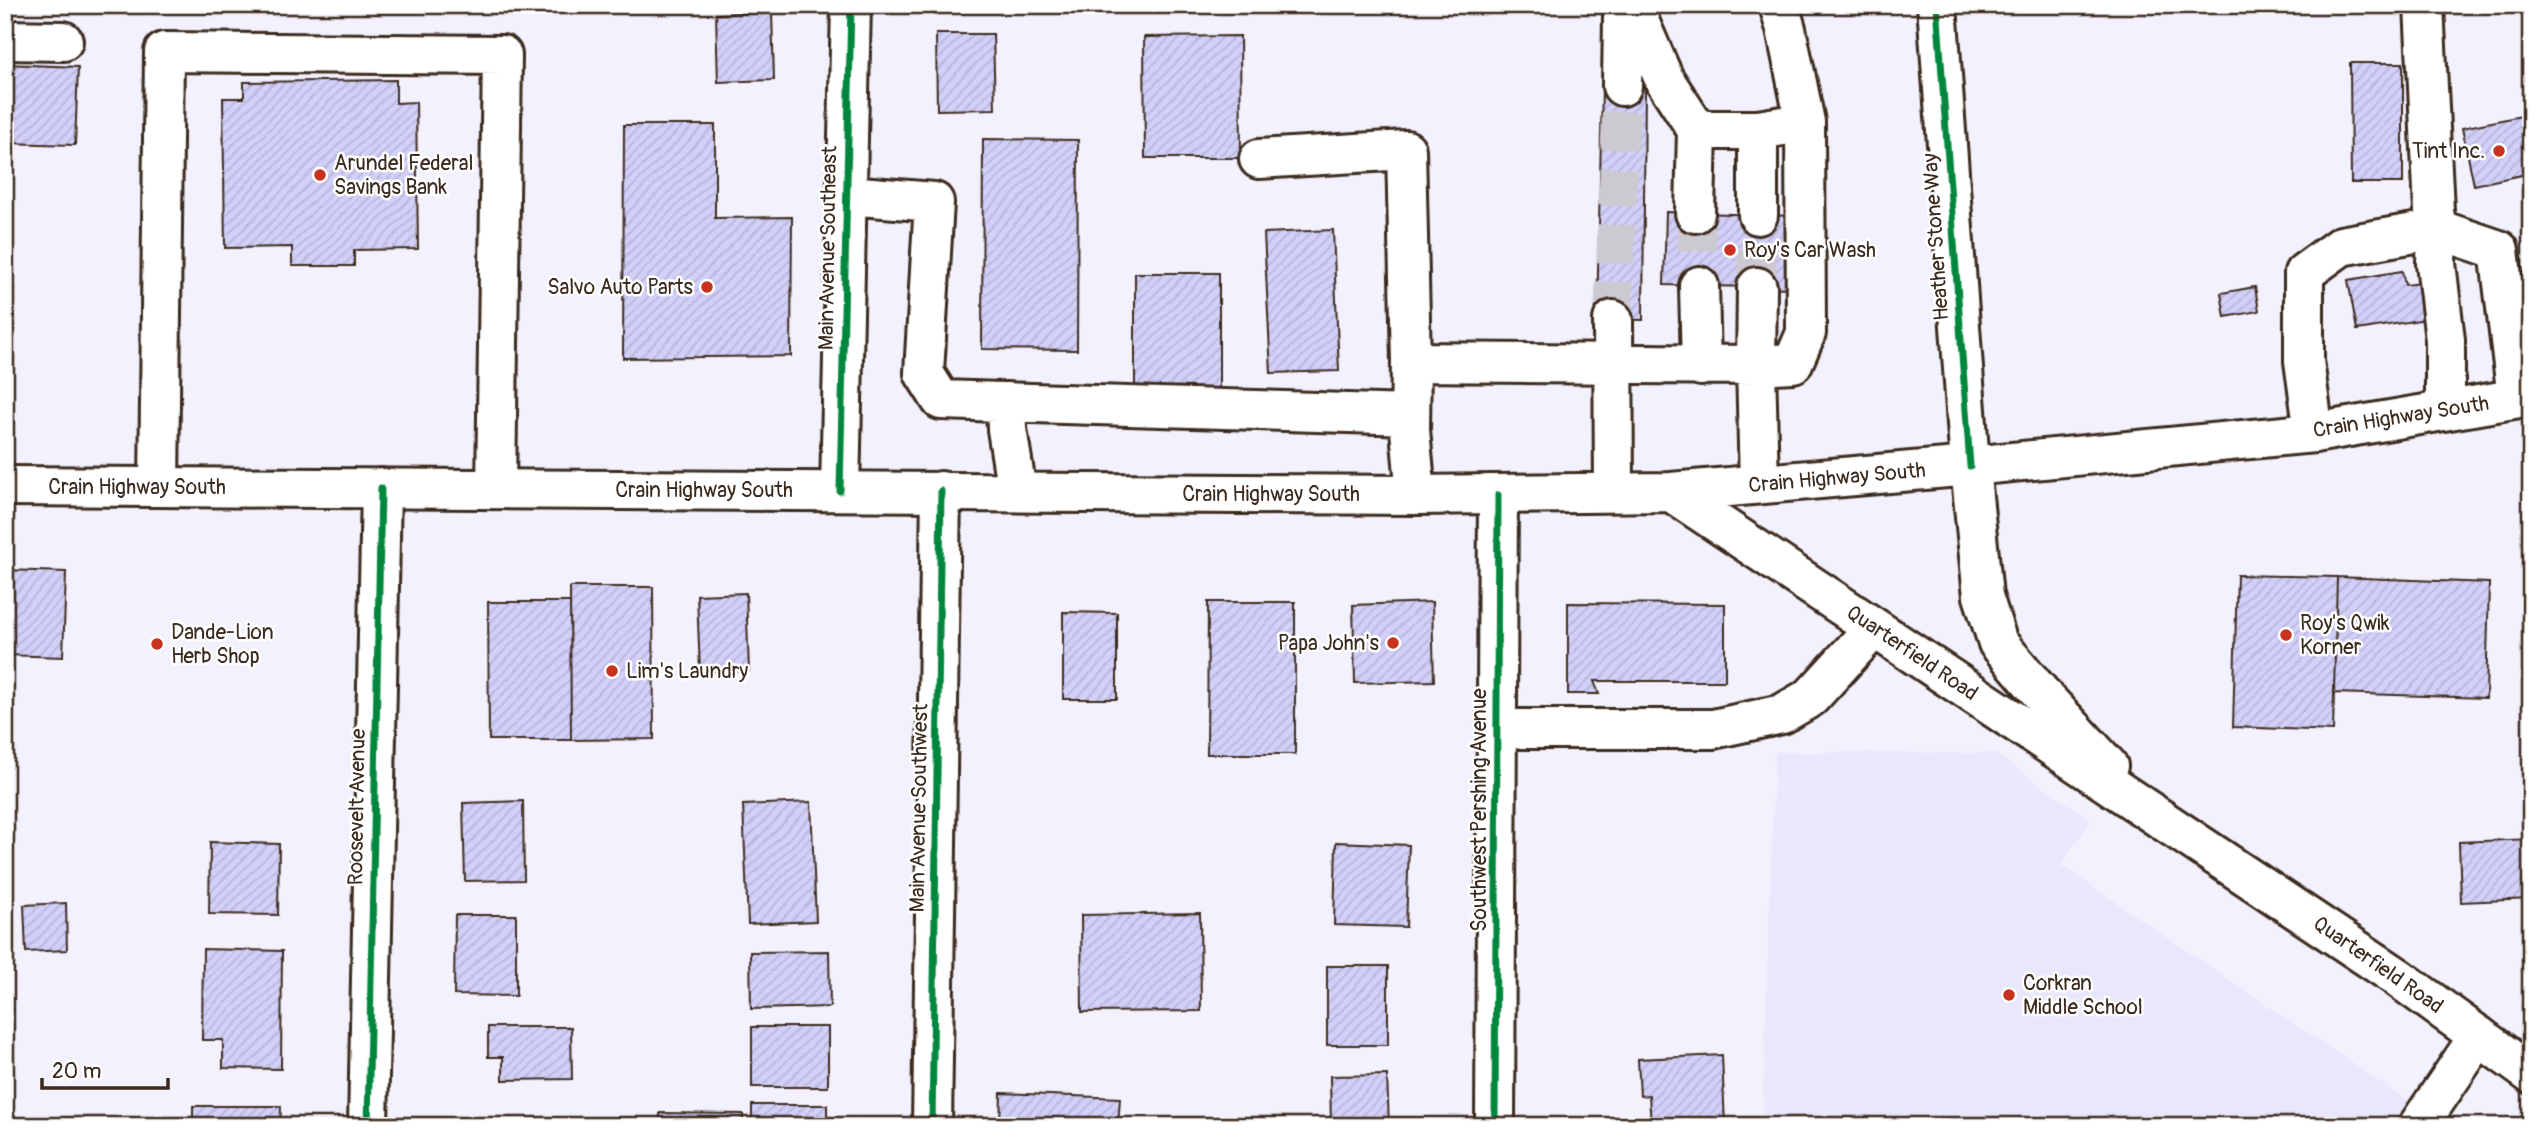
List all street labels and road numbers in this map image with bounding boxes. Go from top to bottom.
street label: Main Avenue Southeast [813,145,843,350]
street label: Heather Stone Way [1917,152,1955,322]
street label: Crain Highway South [2311,390,2491,444]
street label: Crain Highway South [1747,457,1927,499]
street label: Crain Highway South [48,474,226,501]
street label: Crain Highway South [615,477,793,504]
street label: Crain Highway South [1182,481,1360,508]
street label: Quarterfield Road [1841,599,1983,707]
street label: Southwest Pershing Avenue [1466,688,1493,932]
street label: Main Avenue Southwest [904,703,934,913]
street label: Roosevelt Avenue [342,728,372,886]
street label: Quarterfield Road [2308,910,2448,1020]

